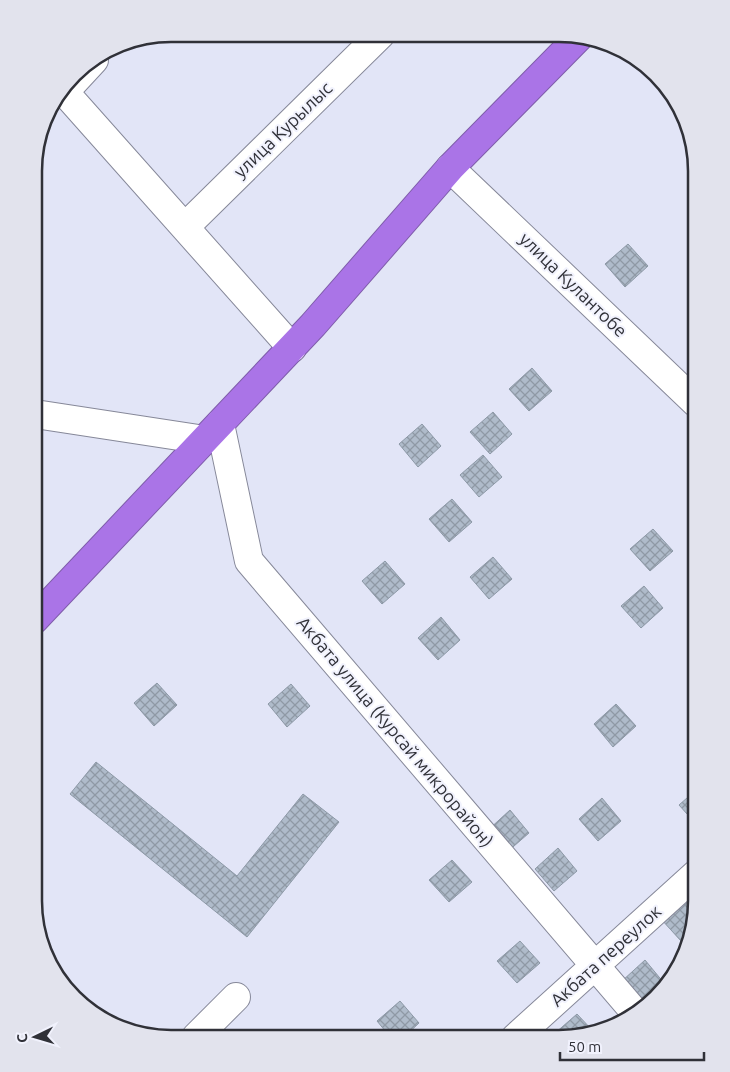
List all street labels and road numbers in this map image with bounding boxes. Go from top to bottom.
street label: улица Курылыс [229,77,335,181]
street label: улица Кулантобе [516,228,631,341]
street label: Акбата улица (Курсай микрорайон) [293,612,498,851]
street label: Акбата переулок [546,900,665,1010]

